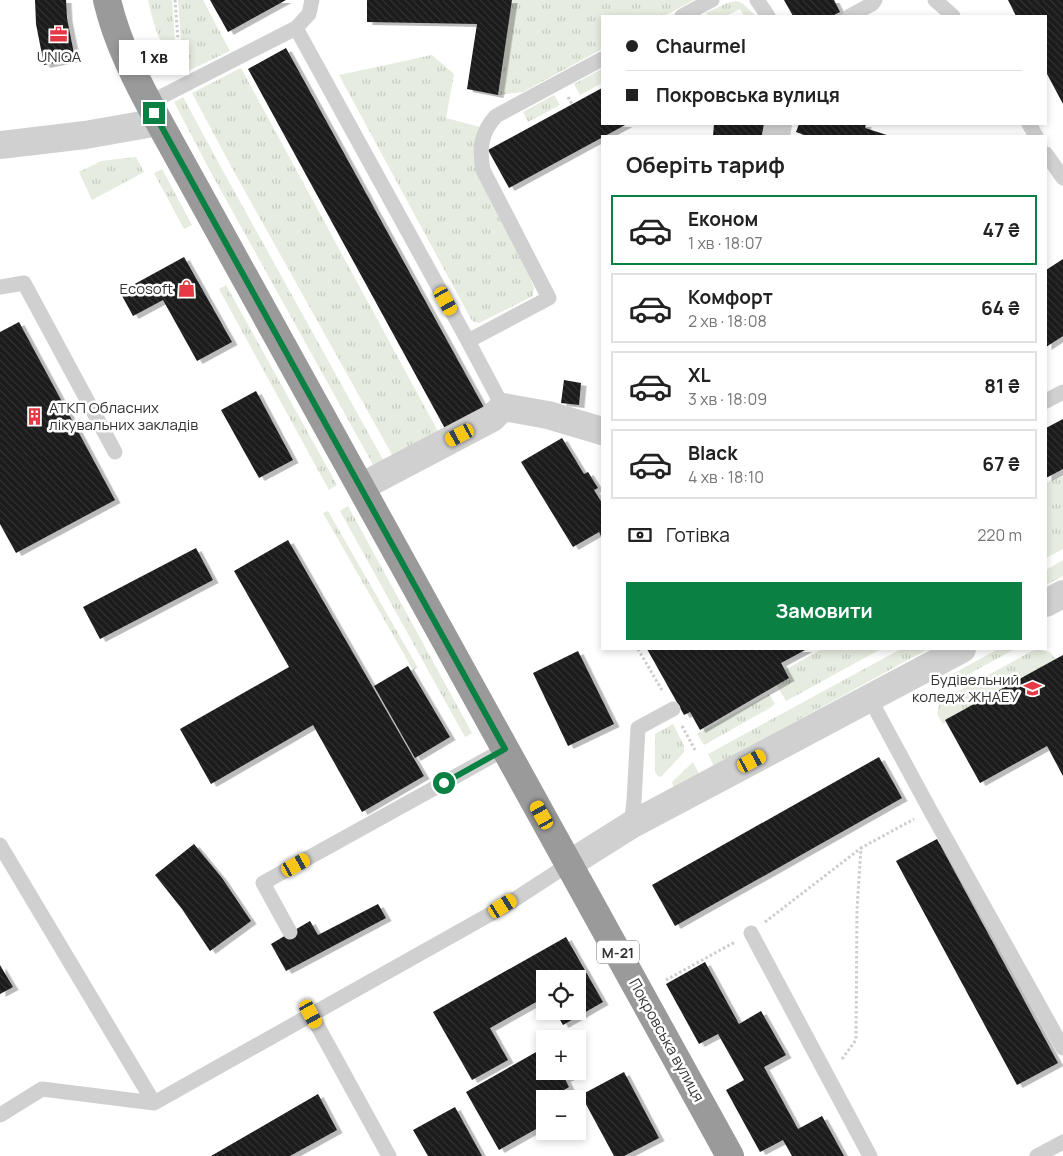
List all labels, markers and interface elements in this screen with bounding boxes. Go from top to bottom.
office icon: UNIQA [49,25,69,45]
text: Chaurmel [656,33,746,59]
callout: 1 хв [119,41,189,76]
place label: UNIQA [37,46,82,67]
text: 1 хв [140,46,168,68]
text: Покровська вулиця [656,82,840,108]
route end [143,102,165,124]
text: Оберіть тариф [626,150,785,180]
text: Економ [688,206,758,232]
icon: car [628,208,673,253]
text: 47 ₴ [983,217,1020,243]
text: 1 хв · 18:07 [688,232,763,254]
place label: Ecosoft [120,278,173,299]
shop icon: Ecosoft [177,278,197,298]
car [432,284,459,318]
text: Комфорт [688,284,773,310]
icon: car [628,286,673,331]
text: 64 ₴ [981,295,1020,321]
text: 2 хв · 18:08 [688,310,767,332]
text: XL [688,362,711,388]
icon: car [628,364,673,409]
text: 81 ₴ [984,373,1020,399]
text: 3 хв · 18:09 [688,388,767,410]
place label: АТКП Обласних лікувальних закладів [49,397,198,435]
building icon: АТКП Обласних лікувальних закладів [25,406,45,426]
car [443,421,476,449]
text: Black [688,440,737,466]
icon: car [628,442,673,487]
text: 67 ₴ [982,451,1020,477]
text: 4 хв · 18:10 [688,466,764,488]
icon: cash [626,521,654,549]
text: Готівка [666,522,730,548]
text: 220 m [977,524,1022,546]
button: Замовити [626,582,1022,640]
place label: Будівельний коледж ЖНАЕУ [912,669,1020,707]
school or university icon: Будівельний коледж ЖНАЕУ [1023,678,1043,698]
car [735,747,768,775]
route start [433,772,455,794]
car [528,798,555,832]
car [279,851,312,879]
car [486,892,519,920]
road number: М-21 [597,940,639,964]
map controls [536,970,586,1140]
button: locate [536,970,586,1020]
street label: Покровська вулиця [624,975,710,1105]
car [297,997,324,1031]
button: + [536,1030,586,1080]
button: − [536,1090,586,1140]

